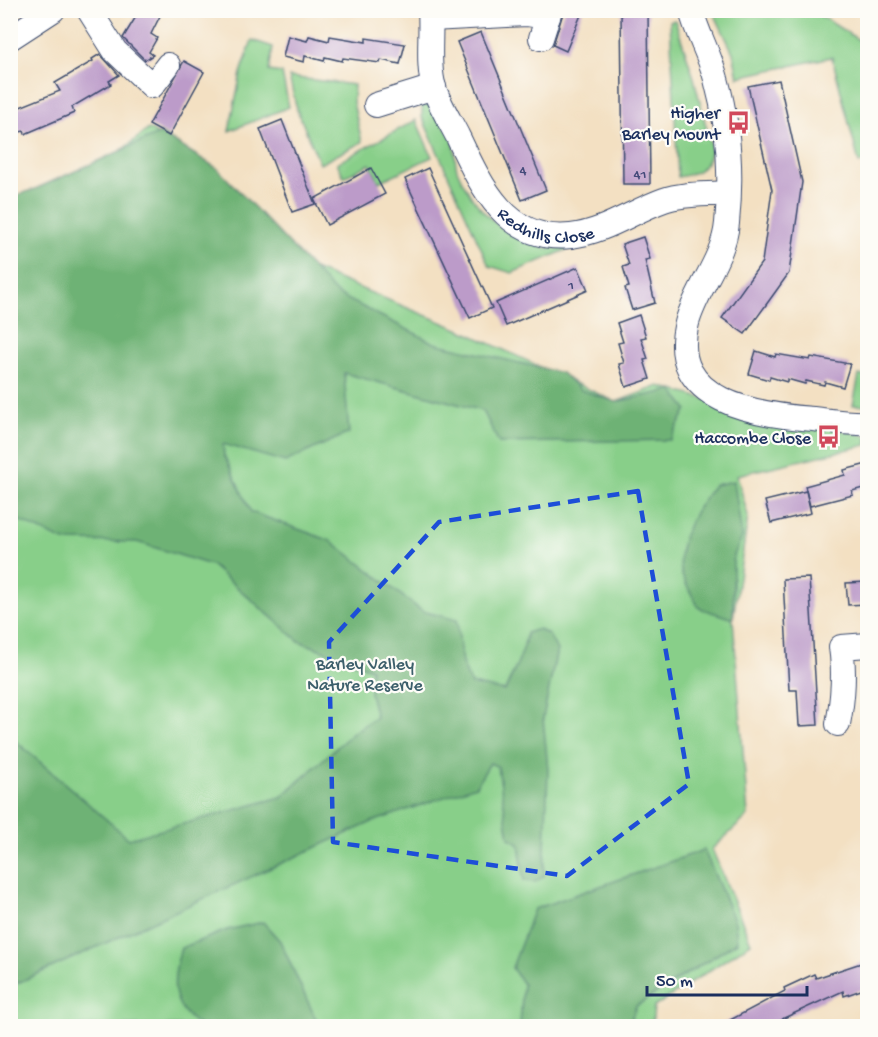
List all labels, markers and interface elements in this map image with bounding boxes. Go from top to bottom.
place label: Higher Barley Mount [621,104,722,146]
bus stop icon: Higher Barley Mount [725,109,751,135]
house number: 4 [519,162,527,180]
house number: 41 [633,166,647,184]
street label: Redhills Close [492,204,598,250]
house number: 1 [567,277,574,295]
bus stop icon: Haccombe Close [816,424,842,450]
place label: Haccombe Close [694,429,812,450]
park label: Barley Valley Nature Reserve [307,655,424,697]
scale bar [647,959,808,997]
text: 50 m [656,972,693,993]

